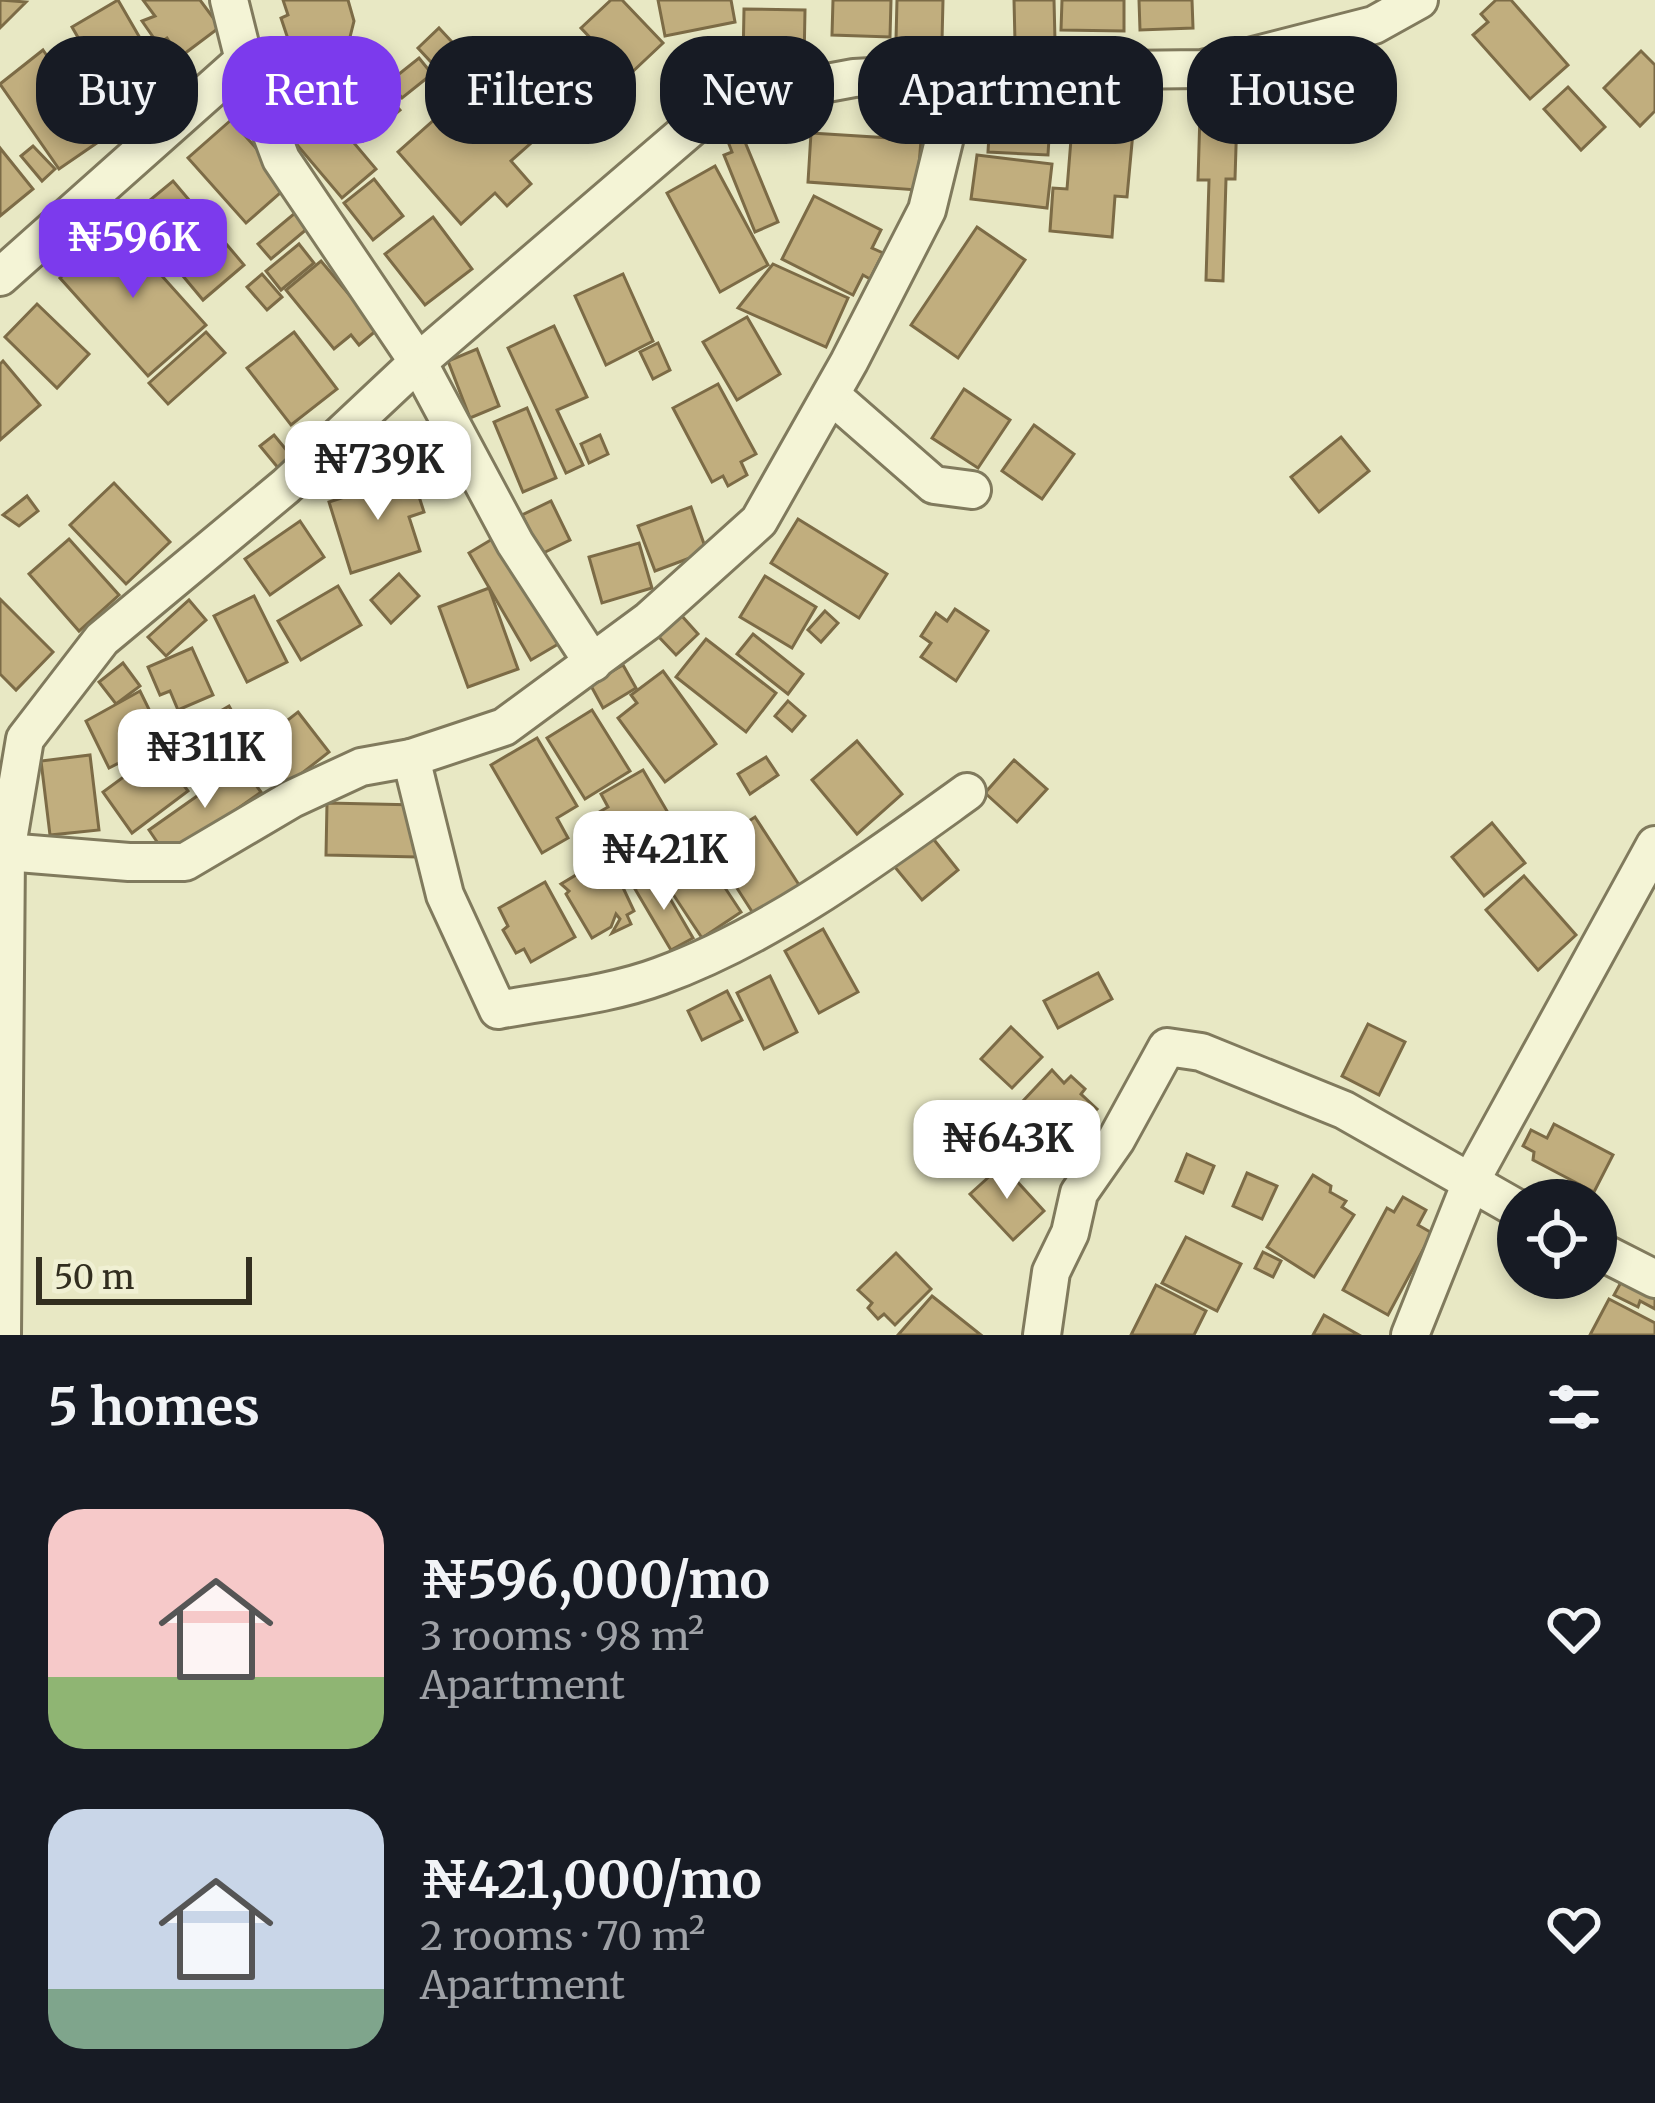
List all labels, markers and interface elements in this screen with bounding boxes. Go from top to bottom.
chip: Buy [36,36,198,144]
chip: Rent [222,36,401,144]
chip: Filters [425,36,636,144]
chip: New [660,36,834,144]
chip: Apartment [858,36,1163,144]
chip: House [1187,36,1397,144]
pin: ₦596K [49,199,217,301]
text: ₦596K [66,213,200,262]
pin: ₦739K [294,421,462,523]
text: ₦739K [312,435,444,484]
pin: ₦311K [121,709,289,811]
text: ₦311K [145,723,265,772]
pin: ₦421K [580,811,748,913]
text: ₦421K [600,825,728,874]
pin: ₦643K [923,1100,1091,1202]
text: ₦643K [940,1114,1074,1163]
map controls [1497,1179,1617,1299]
button: locate [1497,1179,1617,1299]
scale bar [36,1251,252,1304]
text: 50 m [54,1257,135,1298]
icon: filters [1541,1374,1607,1440]
text: 5 homes [48,1375,260,1439]
text: ₦596,000/mo [420,1548,770,1612]
icon: home [144,1557,288,1701]
icon: heart [1541,1596,1607,1662]
text: 3 rooms · 98 m² [420,1612,704,1661]
text: Apartment [420,1661,625,1710]
text: ₦421,000/mo [420,1848,762,1912]
icon: home [144,1857,288,2001]
icon: heart [1541,1896,1607,1962]
text: 2 rooms · 70 m² [420,1912,705,1961]
text: Apartment [420,1961,625,2010]

